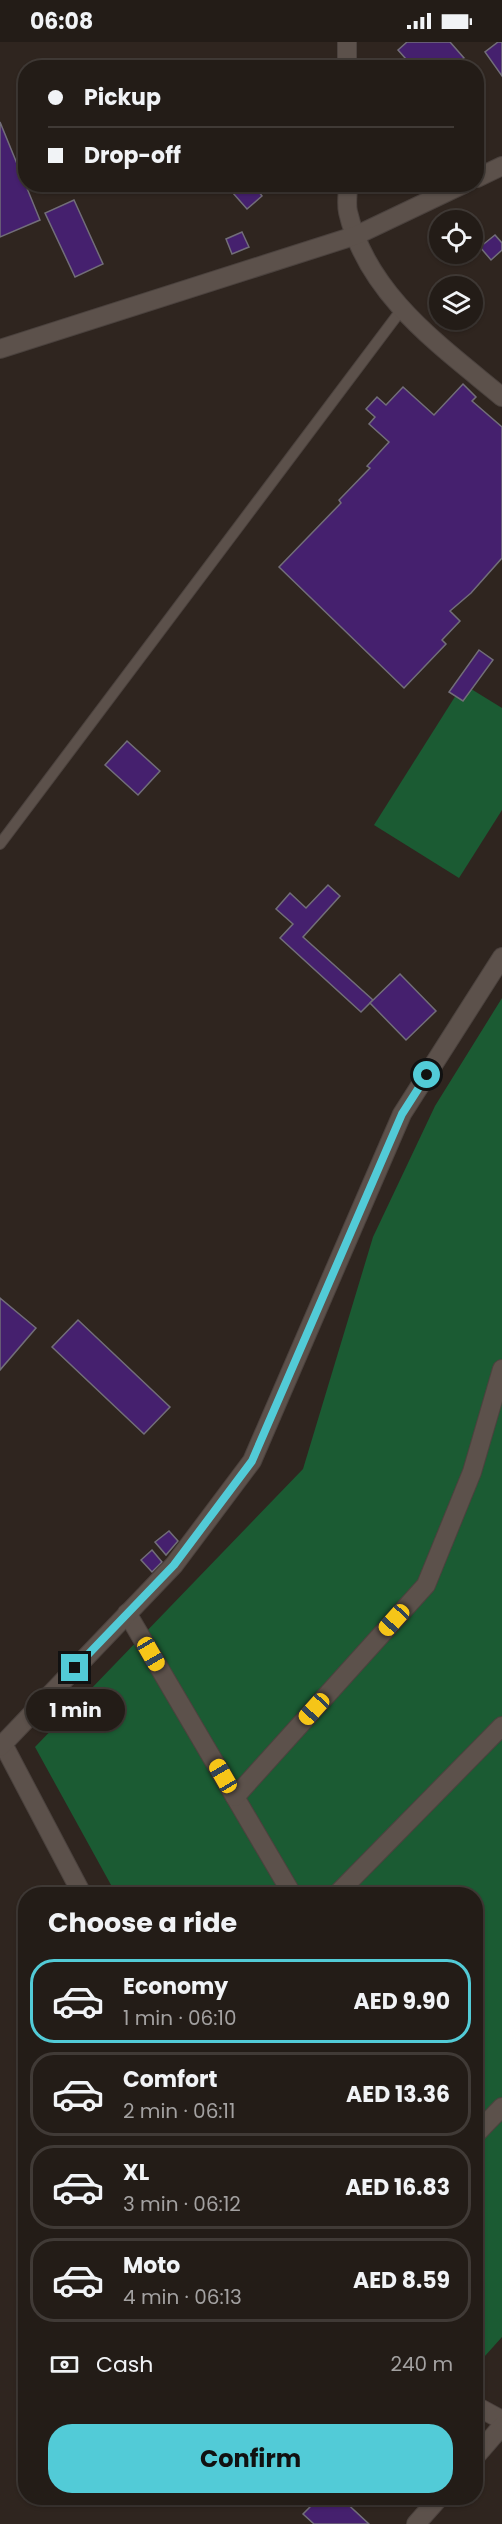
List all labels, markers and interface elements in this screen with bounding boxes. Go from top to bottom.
text: 06:08 [30,6,93,37]
text: Pickup [84,82,161,113]
text: Drop-off [84,140,181,171]
map controls [429,210,483,330]
button: locate [429,210,483,264]
button: layers [429,276,483,330]
route start [413,1061,440,1088]
car [375,1601,413,1639]
car [134,1634,168,1674]
route end [61,1654,88,1681]
callout: 1 min [26,1689,124,1731]
car [295,1690,333,1728]
text: 1 min [49,1696,102,1724]
car [206,1756,240,1796]
text: Choose a ride [48,1904,237,1941]
text: Economy [123,1971,228,2002]
icon: car [51,1974,105,2028]
text: AED 9.90 [354,1986,450,2017]
text: 1 min · 06:10 [123,2004,236,2032]
text: Comfort [123,2064,217,2095]
icon: car [51,2067,105,2121]
text: AED 13.36 [346,2079,450,2110]
text: 2 min · 06:11 [123,2097,235,2125]
text: XL [123,2157,149,2188]
icon: car [51,2160,105,2214]
text: AED 16.83 [345,2172,450,2203]
text: 3 min · 06:12 [123,2190,241,2218]
text: Moto [123,2250,180,2281]
icon: car [51,2253,105,2307]
text: AED 8.59 [353,2265,450,2296]
text: 4 min · 06:13 [123,2283,242,2311]
icon: cash [48,2348,81,2381]
text: Cash [96,2349,153,2380]
text: 240 m [390,2350,453,2378]
button: Confirm [48,2424,453,2493]

